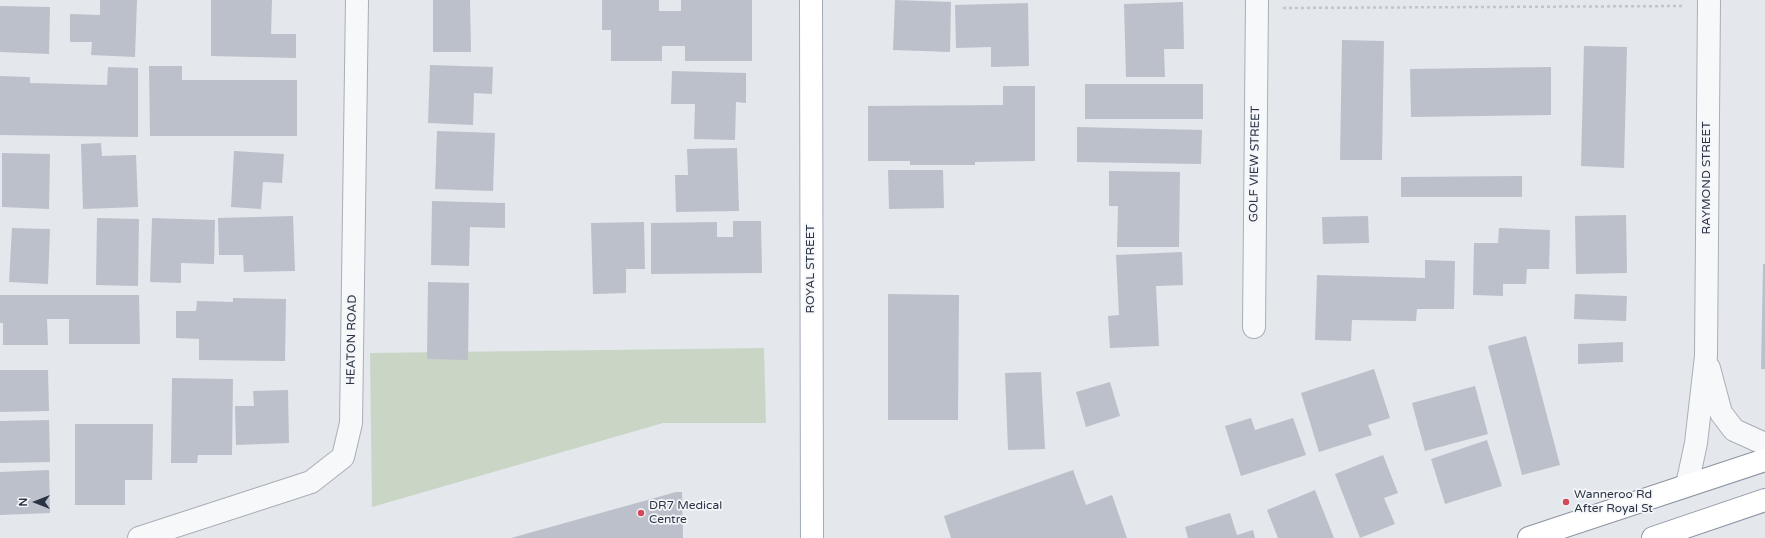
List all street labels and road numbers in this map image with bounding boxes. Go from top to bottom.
street label: GOLF VIEW STREET [1247,106,1263,222]
street label: RAYMOND STREET [1700,122,1714,234]
street label: ROYAL STREET [804,224,818,314]
street label: HEATON ROAD [344,295,360,385]

